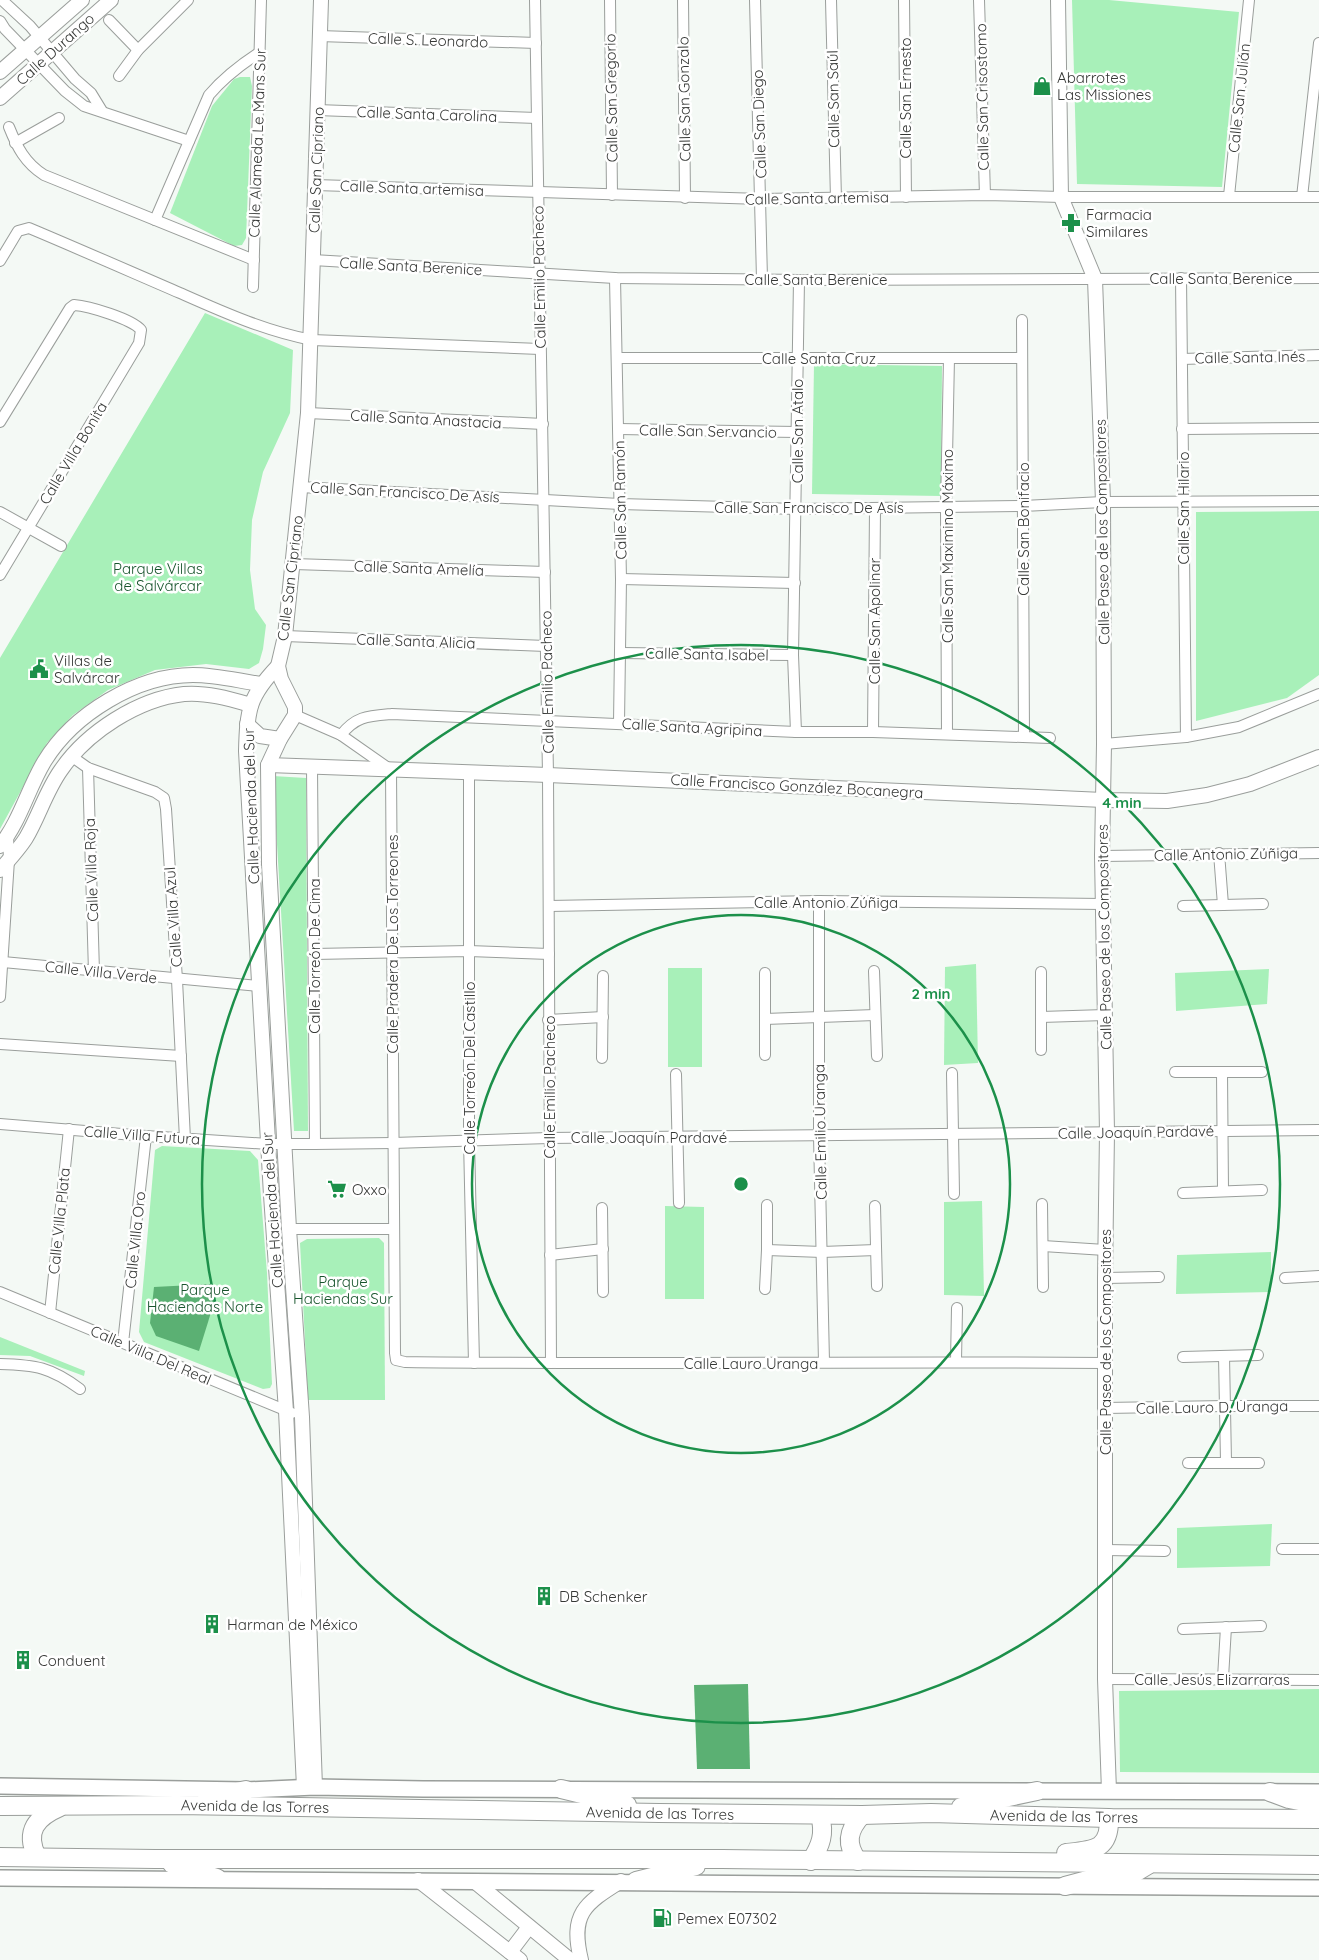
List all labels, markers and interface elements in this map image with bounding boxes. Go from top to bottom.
street label: Calle Durango [12,9,98,89]
street label: Calle San Crisostomo [971,23,993,171]
street label: Calle S. Leonardo [368,28,488,52]
street label: Calle San Gregorio [600,33,622,163]
street label: Calle San Gonzalo [673,36,695,162]
street label: Calle San Ernesto [896,37,915,159]
street label: Calle San Julián [1224,42,1254,154]
street label: Calle Alameda Le Mans Sur [244,48,270,238]
street label: Calle San Saúl [823,50,843,148]
place label: Abarrotes Las Missiones [1057,68,1151,104]
street label: Calle San Diego [748,69,770,179]
shop icon: Abarrotes Las Missiones [1031,75,1053,97]
street label: Calle Santa Carolina [356,102,498,126]
street label: Calle San Cipriano [304,107,328,233]
street label: Calle Santa artemisa [340,176,484,200]
street label: Calle Santa artemisa [745,187,889,209]
street label: Calle Emilio Pacheco [528,205,550,349]
place label: Farmacia Similares [1086,205,1152,241]
pharmacy icon: Farmacia Similares [1060,212,1082,234]
street label: Calle Santa Berenice [339,253,483,279]
street label: Calle Santa Berenice [1150,269,1292,288]
street label: Calle Santa Berenice [745,270,887,289]
street label: Calle Santa Inés [1195,347,1305,367]
street label: Calle Santa Cruz [762,349,876,368]
street label: Calle San Atalo [788,379,807,483]
street label: Calle Villa Bonita [35,398,111,508]
street label: Calle Santa Anastacia [350,406,502,432]
street label: Calle Paseo de los Compositores [1091,419,1113,645]
street label: Calle San Servancio [639,420,777,442]
street label: Calle San Ramón [609,440,631,560]
street label: Calle San Maximino Máximo [938,449,957,643]
street label: Calle San Hilario [1174,451,1193,565]
street label: Calle San Bonifacio [1014,462,1033,596]
street label: Calle San Francisco De Asís [310,478,500,506]
street label: Calle San Francisco De Asís [714,498,904,517]
street label: Calle San Cipriano [273,514,307,642]
street label: Calle Santa Amelía [354,556,484,580]
street label: Calle San Apolinar [865,558,884,684]
park label: Parque Villas de Salvárcar [113,559,203,595]
street label: Calle Emilio Pacheco [536,610,558,754]
street label: Calle Santa Alicia [356,629,476,653]
street label: Calle Santa Isabel [645,643,769,665]
place label: Villas de Salvárcar [54,651,120,687]
public building icon: Villas de Salvárcar [28,658,50,680]
street label: Calle Santa Agripina [621,714,763,740]
street label: Calle Hacienda del Sur [239,727,263,884]
street label: Calle Francisco González Bocanegra [670,770,924,802]
text: 4 min [1102,793,1142,812]
street label: Calle Villa Roja [80,818,102,922]
street label: Calle Paseo de los Compositores [1093,824,1115,1050]
street label: Calle Pradera De Los Torreones [383,834,402,1054]
street label: Calle Antonio Zúñiga [1154,843,1298,865]
street label: Calle Villa Azul [160,866,186,968]
street label: Calle Torreón De Cima [305,878,324,1034]
street label: Calle Antonio Zúñiga [754,893,898,912]
street label: Calle Villa Verde [44,957,158,987]
street label: Calle Torreón Del Castillo [460,982,479,1155]
text: 2 min [911,984,951,1003]
street label: Calle Emilio Pacheco [540,1016,559,1158]
street label: Calle Emilio Uranga [809,1064,831,1200]
street label: Calle Villa Futura [83,1121,201,1149]
street label: Calle Joaquín Pardavé [1058,1121,1214,1143]
street label: Calle Joaquín Pardavé [571,1128,727,1147]
street label: Calle Hacienda del Sur [257,1131,287,1289]
street label: Calle Villa Plata [44,1167,74,1275]
centre of rings [732,1175,750,1193]
supermarket icon: Oxxo [326,1178,348,1200]
place label: Oxxo [352,1180,387,1199]
street label: Calle Villa Oro [120,1191,150,1289]
street label: Calle Paseo de los Compositores [1096,1229,1115,1455]
park label: Parque Haciendas Sur [293,1272,393,1308]
park label: Parque Haciendas Norte [147,1280,263,1316]
street label: Calle Villa Del Real [88,1321,214,1389]
street label: Calle Lauro Uranga [684,1354,818,1373]
street label: Calle Lauro D. Uranga [1136,1396,1288,1418]
building icon: DB Schenker [533,1585,555,1607]
place label: DB Schenker [559,1587,648,1606]
building icon: Harman de México [201,1613,223,1635]
place label: Harman de México [227,1615,358,1634]
building icon: Conduent [12,1649,34,1671]
place label: Conduent [38,1651,106,1670]
street label: Calle Jesús Elizarraras [1134,1670,1290,1689]
street label: Avenida de las Torres [181,1795,329,1817]
street label: Avenida de las Torres [586,1802,734,1824]
street label: Avenida de las Torres [990,1805,1138,1827]
fuel station icon: Pemex E07302 [651,1907,673,1929]
place label: Pemex E07302 [677,1909,777,1928]

